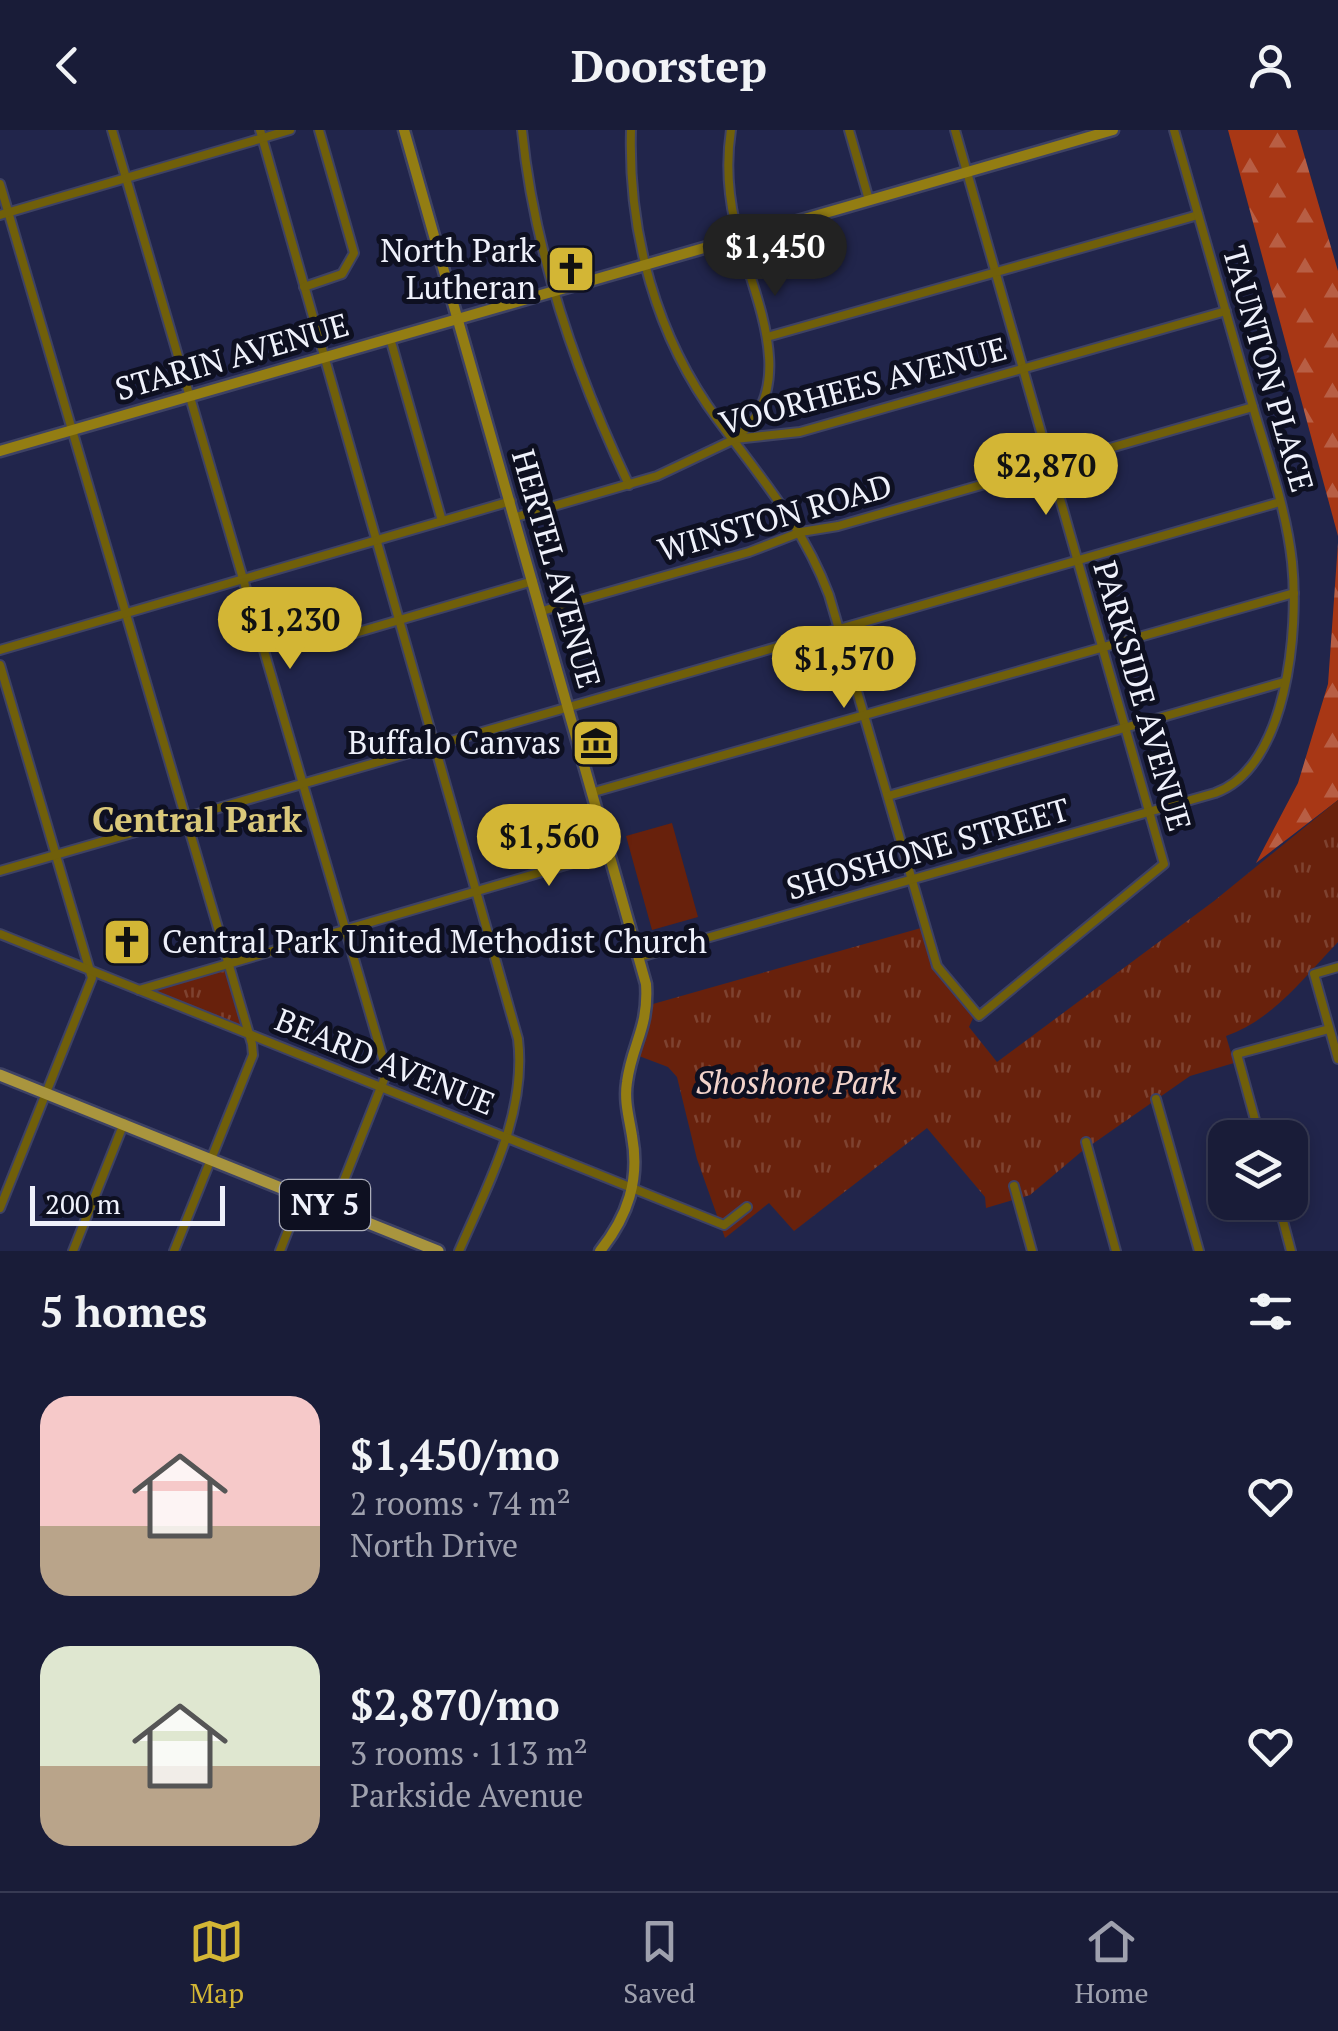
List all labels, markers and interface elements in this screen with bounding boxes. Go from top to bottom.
text: Doorstep [571,35,767,95]
icon: back [40,38,95,93]
icon: person [1243,38,1298,93]
pin: $1,450 [694,214,856,299]
text: $1,450 [725,225,825,267]
place label: North Park Lutheran [380,229,536,308]
street label: TAUNTON PLACE [1214,241,1324,497]
church icon: North Park Lutheran [545,243,597,295]
street label: STARIN AVENUE [110,303,353,409]
street label: VOORHEES AVENUE [714,326,1011,444]
pin: $2,870 [965,433,1127,518]
street label: HERTEL AVENUE [503,444,611,693]
text: $2,870 [996,444,1096,486]
street label: WINSTON ROAD [653,464,897,571]
street label: PARKSIDE AVENUE [1084,556,1202,836]
pin: $1,230 [209,587,371,672]
text: $1,230 [240,598,340,640]
pin: $1,570 [763,626,925,711]
text: $1,570 [794,637,894,679]
museum icon: Buffalo Canvas [570,717,622,769]
place label: Buffalo Canvas [348,721,561,763]
street label: SHOSHONE STREET [781,787,1074,909]
district label: Central Park [92,796,303,842]
pin: $1,560 [468,804,630,889]
text: $1,560 [499,815,599,857]
church icon: Central Park United Methodist Church [101,916,153,968]
place label: Central Park United Methodist Church [162,920,707,962]
street label: BEARD AVENUE [269,998,501,1124]
park label: Shoshone Park [696,1061,897,1103]
map controls [1208,1120,1308,1220]
button: layers [1208,1120,1308,1220]
road number: NY 5 [280,1180,370,1230]
scale bar [30,1181,225,1226]
text: 200 m [45,1185,121,1222]
text: 5 homes [40,1283,207,1339]
icon: filters [1243,1284,1298,1339]
text: $1,450/mo [350,1426,560,1482]
icon: home [120,1436,240,1556]
icon: heart [1243,1469,1298,1524]
text: 2 rooms · 74 m² [350,1482,571,1524]
text: North Drive [350,1524,518,1566]
text: $2,870/mo [350,1676,560,1732]
icon: home [120,1686,240,1806]
icon: heart [1243,1719,1298,1774]
text: 3 rooms · 113 m² [350,1732,588,1774]
text: Parkside Avenue [350,1774,583,1816]
tab: Map [189,1914,244,2011]
tab: Saved [623,1914,696,2011]
tab: Home [1074,1914,1149,2011]

